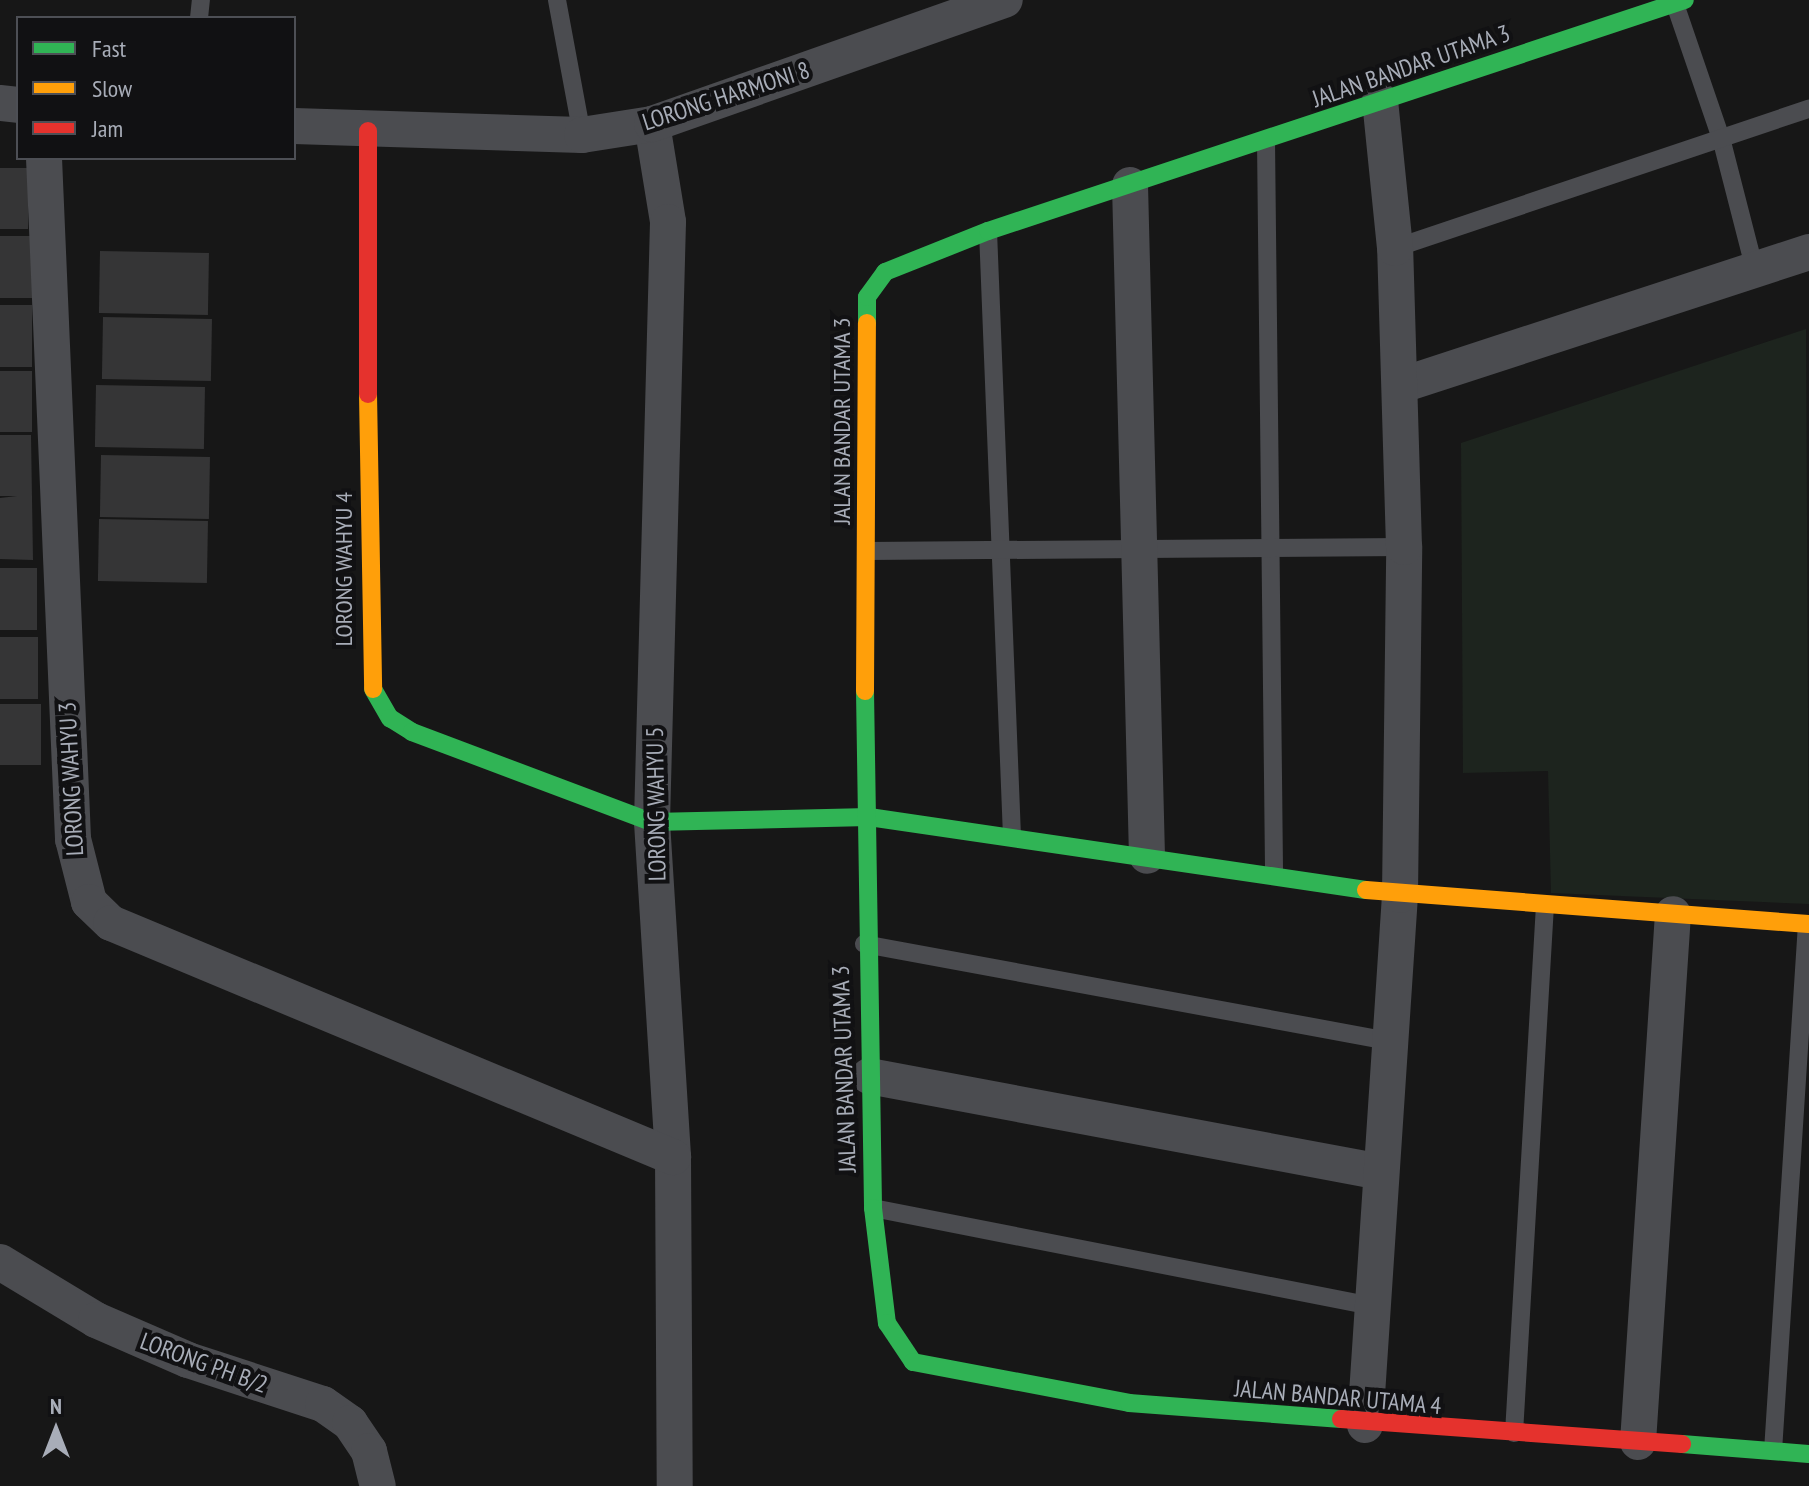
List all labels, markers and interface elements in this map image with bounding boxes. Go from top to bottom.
legend [16,16,296,160]
street label: JALAN BANDAR UTAMA 3 [1308,19,1514,113]
text: Fast [92,33,126,64]
street label: LORONG HARMONI 8 [639,55,813,137]
text: Slow [92,73,132,104]
text: Jam [92,113,123,144]
street label: JALAN BANDAR UTAMA 3 [828,317,856,525]
street label: LORONG WAHYU 4 [330,492,358,646]
street label: LORONG WAHYU 3 [53,701,89,857]
street label: LORONG WAHYU 5 [640,726,672,882]
street label: JALAN BANDAR UTAMA 3 [826,965,862,1173]
street label: LORONG PH B/2 [136,1327,272,1399]
street label: JALAN BANDAR UTAMA 4 [1233,1374,1443,1420]
north arrow [16,1390,96,1470]
text: N [50,1392,62,1420]

